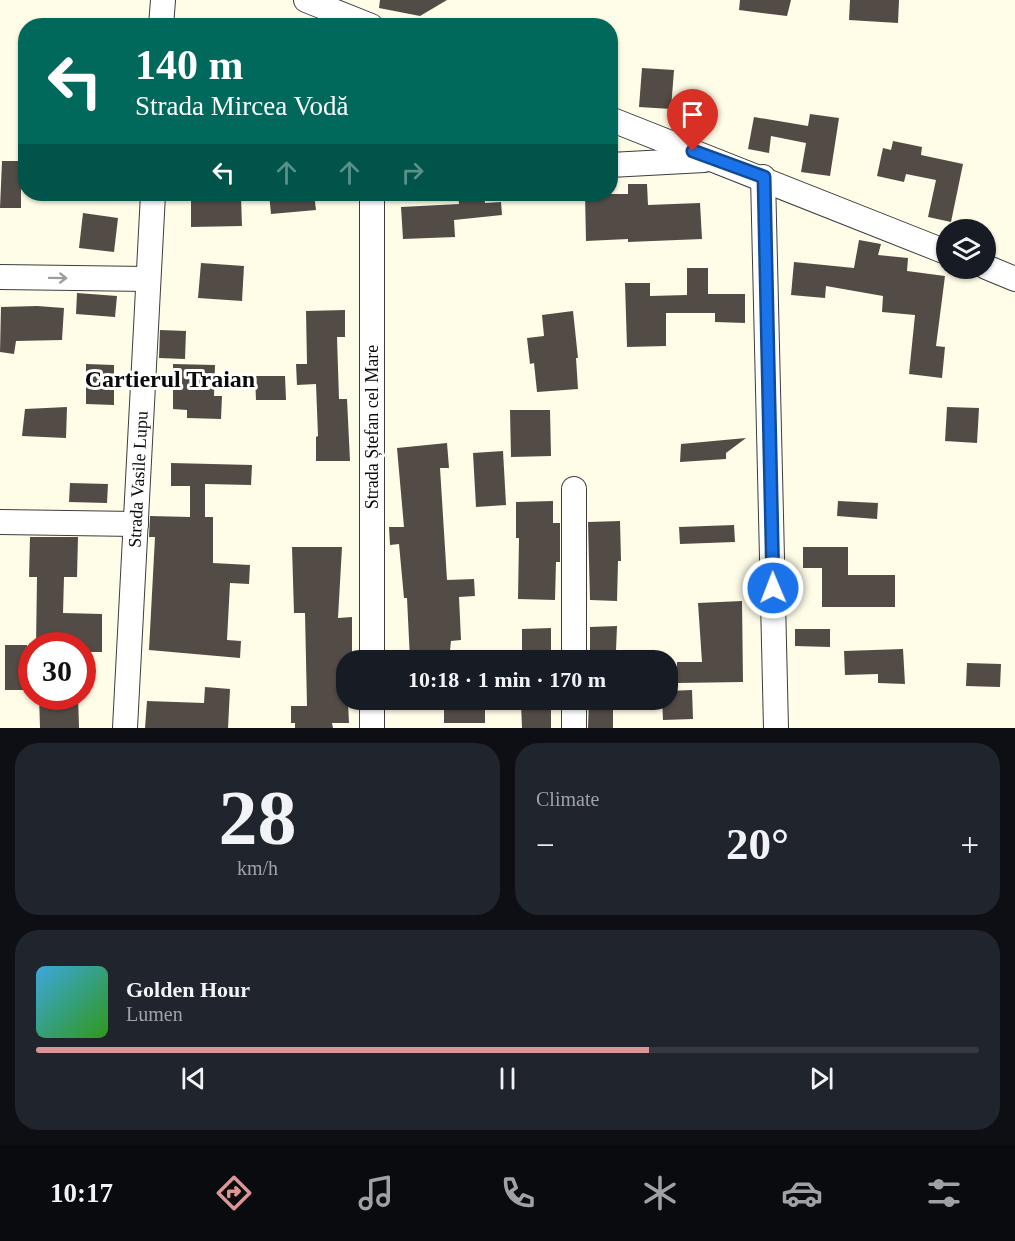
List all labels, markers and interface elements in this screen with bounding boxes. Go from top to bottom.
icon: left [36,42,114,120]
text: 140 m [135,42,244,88]
pin [667,89,718,151]
text: Strada Mircea Vodă [135,91,348,121]
icon: arrive [676,98,709,131]
icon: left [207,156,240,189]
icon: ahead [270,156,303,189]
icon: ahead [333,156,366,189]
icon: right [396,156,429,189]
map controls [936,219,996,279]
button: layers [936,219,996,279]
one-way arrow [48,272,68,284]
street label: Strada Ștefan cel Mare [362,345,382,509]
district label: Cartierul Traian [85,366,255,392]
street label: Strada Vasile Lupu [124,411,152,548]
position arrow [741,556,805,620]
speed limit sign: 30 [18,632,96,710]
text: 10:18 · 1 min · 170 m [408,667,606,692]
text: 28 [219,774,297,861]
text: Climate [536,788,599,810]
text: 20° [726,819,789,869]
text: − [536,827,555,863]
text: + [960,827,979,863]
text: km/h [237,857,278,879]
text: Golden Hour [126,977,250,1002]
text: Lumen [126,1003,183,1025]
icon: previous [177,1062,210,1095]
icon: pause [491,1062,524,1095]
icon: next [805,1062,838,1095]
icon: directions [213,1172,255,1214]
icon: music [355,1172,397,1214]
icon: phone [497,1172,539,1214]
icon: climate [639,1172,681,1214]
icon: car [781,1172,823,1214]
icon: filters [923,1172,965,1214]
text: 10:17 [50,1178,113,1208]

